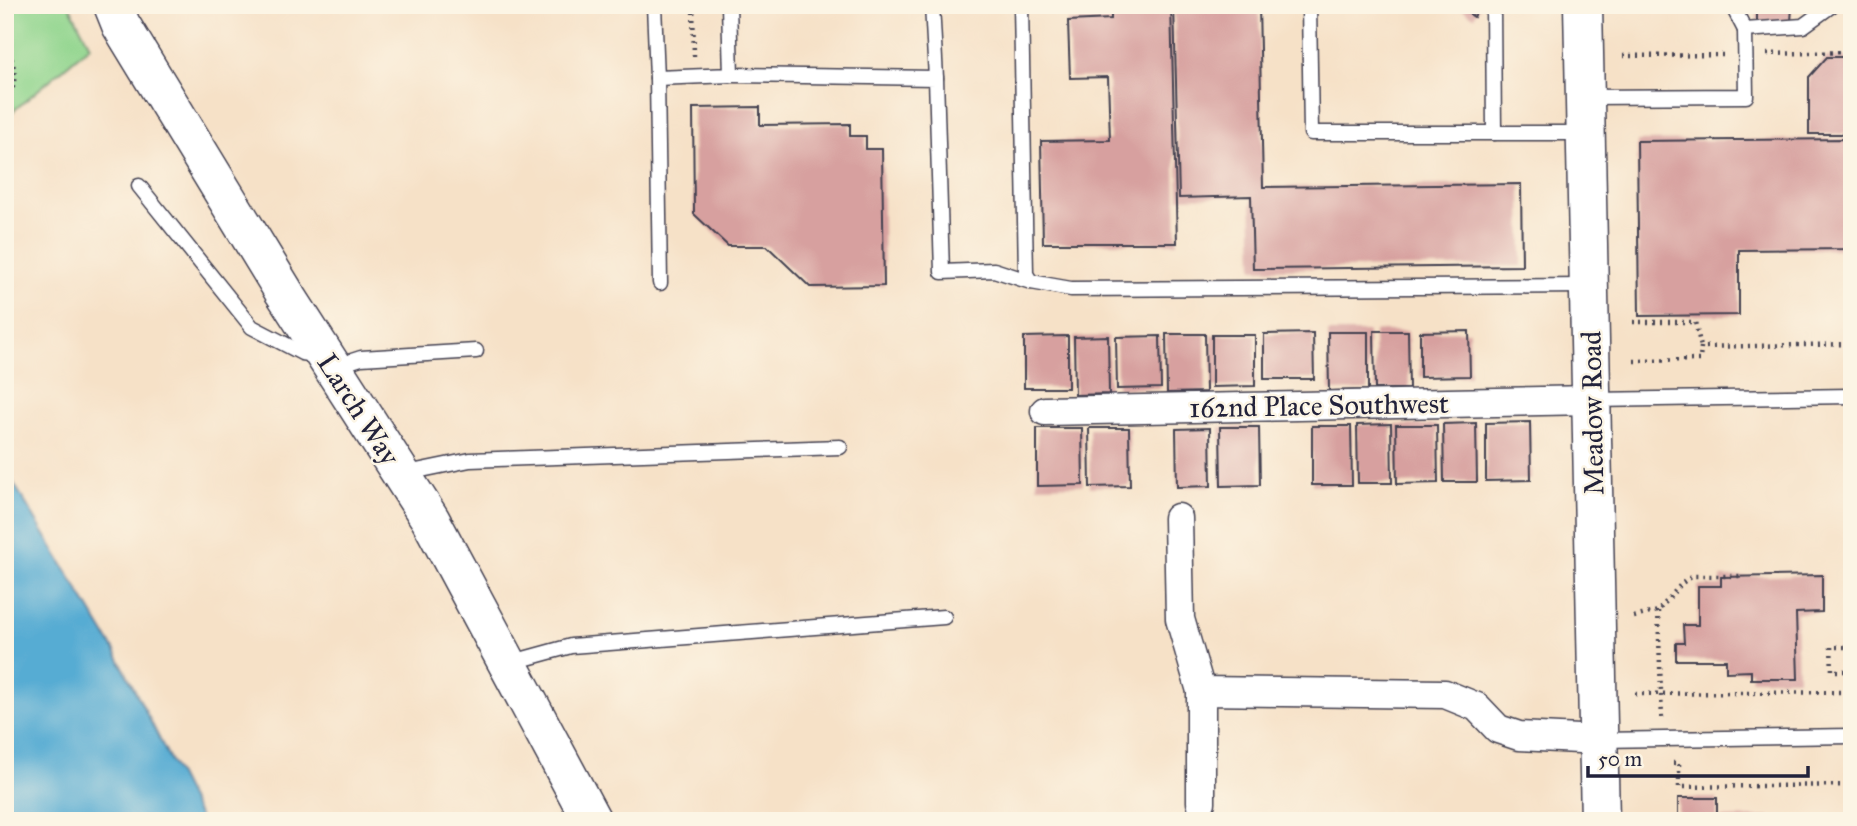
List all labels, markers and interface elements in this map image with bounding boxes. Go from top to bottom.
street label: Meadow Road [1574,331,1611,495]
street label: Larch Way [310,347,408,472]
street label: 162nd Place Southwest [1189,386,1449,425]
scale bar [1588,735,1808,779]
text: 50 m [1598,746,1643,772]

